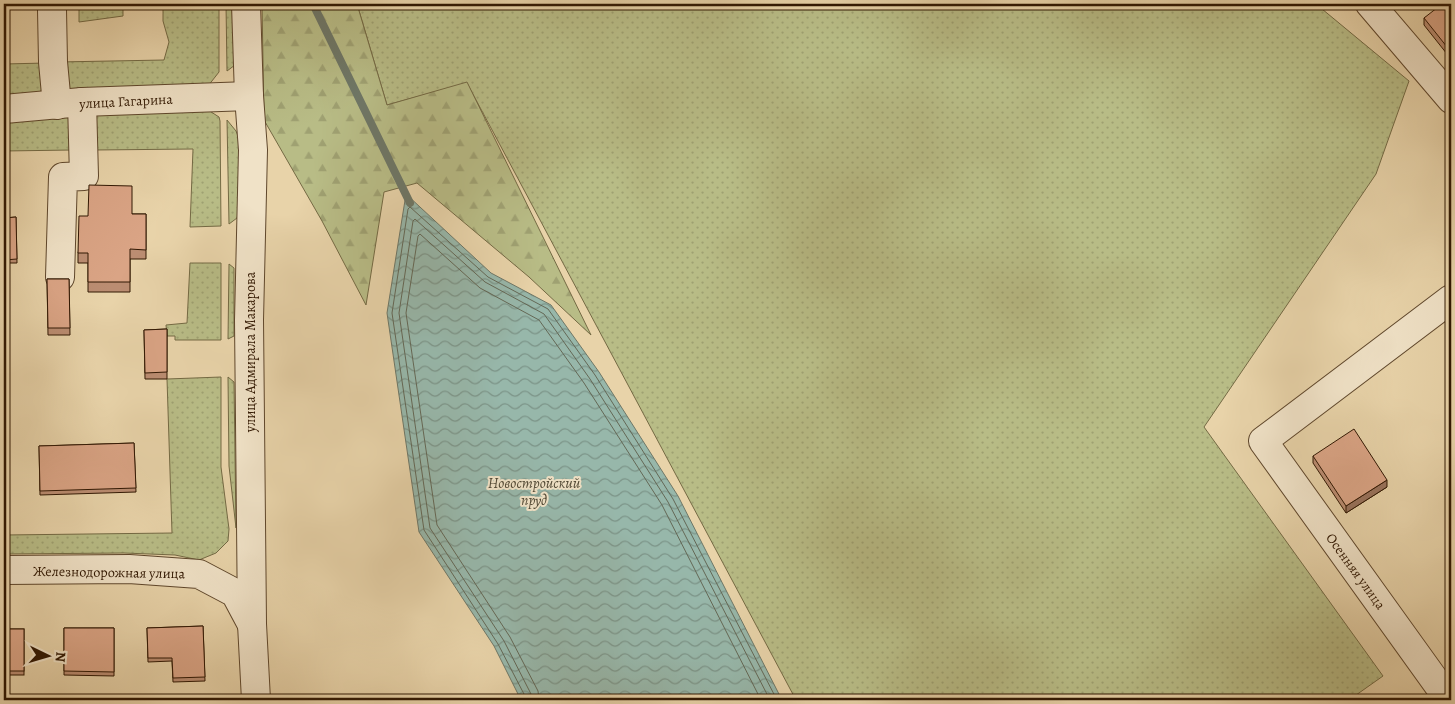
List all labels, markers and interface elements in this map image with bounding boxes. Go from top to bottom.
street label: улица Гагарина [78,90,174,113]
street label: улица Адмирала Макарова [241,271,260,433]
water label: Новостройский пруд [488,473,581,510]
street label: Осенняя улица [1321,529,1390,614]
street label: Железнодорожная улица [33,562,186,583]
north arrow [22,632,72,682]
text: N [51,651,70,663]

